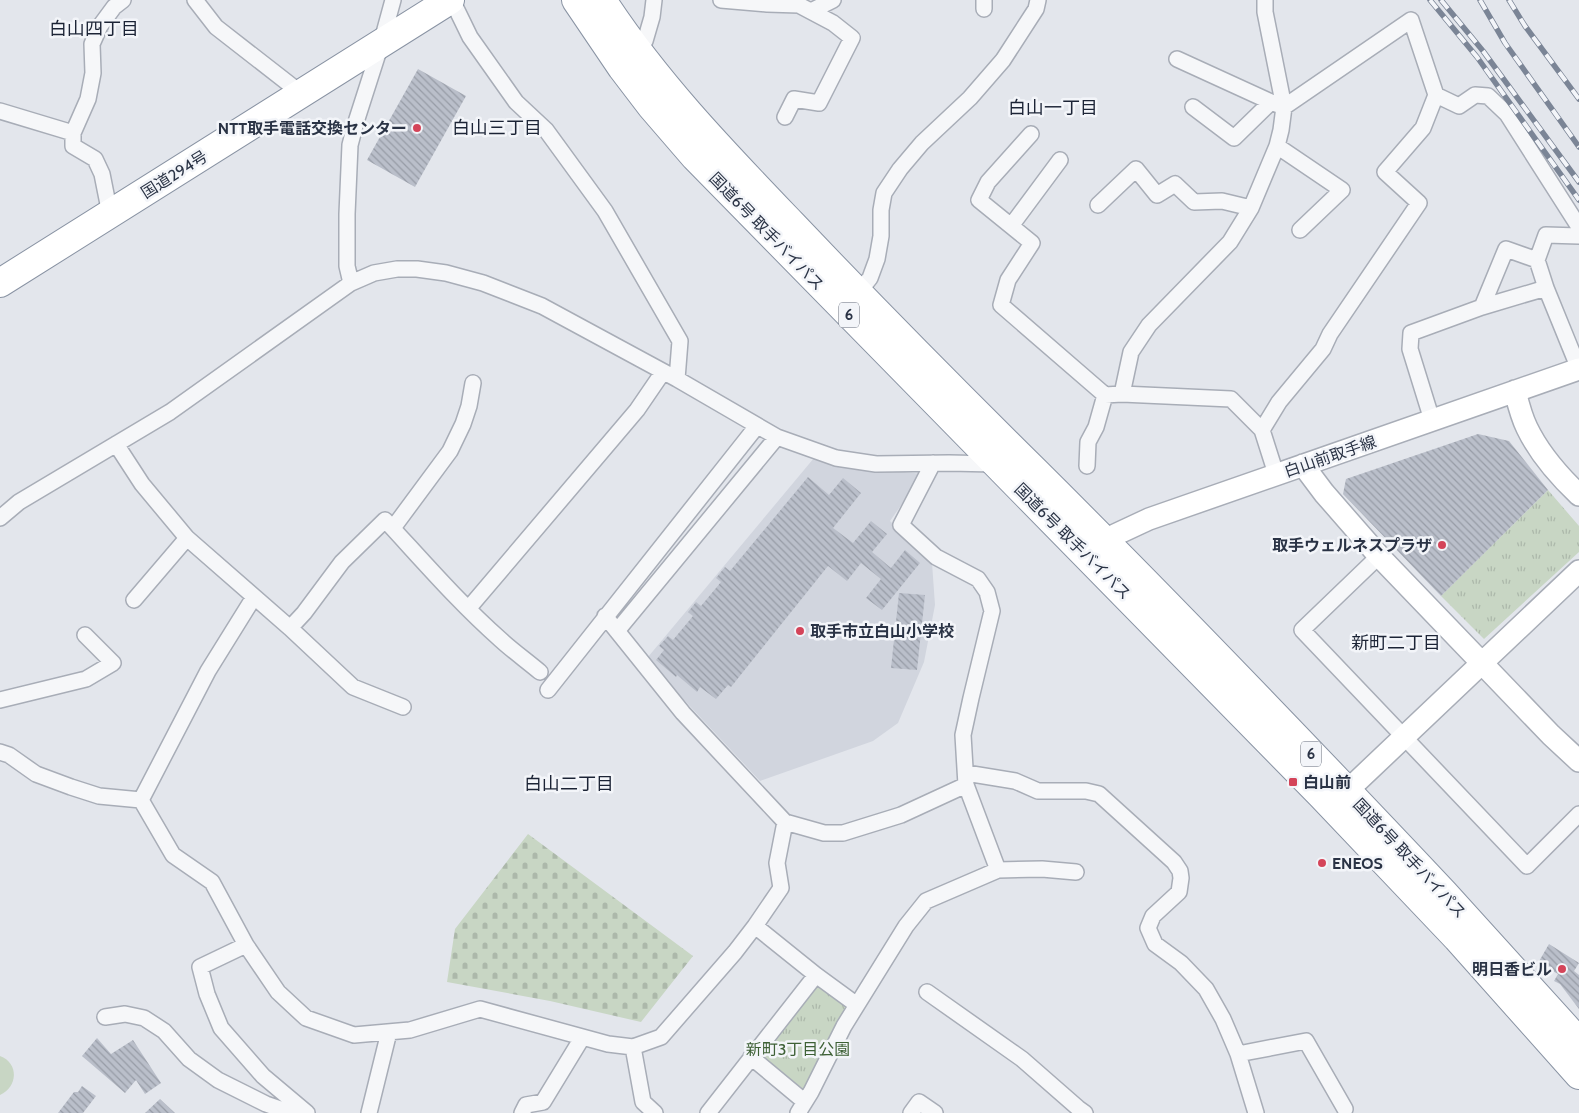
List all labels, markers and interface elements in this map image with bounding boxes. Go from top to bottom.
district label: 白山四丁目 [49,18,139,40]
district label: 白山一丁目 [1008,97,1098,119]
district label: 白山三丁目 [452,117,542,139]
place label: NTT取手電話交換センター [218,119,407,138]
marker: NTT取手電話交換センター [411,122,423,134]
street label: 国道294号 [138,147,211,202]
street label: 国道6号 取手バイパス [705,169,828,294]
road number: 6 [839,302,859,328]
street label: 白山前取手線 [1282,432,1379,481]
street label: 国道6号 取手バイパス [1011,479,1135,603]
place label: 取手ウェルネスプラザ [1272,536,1432,555]
marker: 取手ウェルネスプラザ [1436,539,1448,551]
place label: 取手市立白山小学校 [810,622,954,641]
marker: 取手市立白山小学校 [794,625,806,637]
district label: 新町二丁目 [1351,632,1441,654]
road number: 6 [1301,742,1321,766]
district label: 白山二丁目 [524,773,614,795]
place label: 白山前 [1303,773,1351,792]
marker: 白山前 [1287,776,1299,788]
street label: 国道6号 取手バイパス [1349,795,1470,922]
place label: ENEOS [1332,854,1383,873]
marker: ENEOS [1316,857,1328,869]
place label: 明日香ビル [1472,960,1552,979]
marker: 明日香ビル [1556,963,1568,975]
park label: 新町3丁目公園 [746,1040,850,1059]

